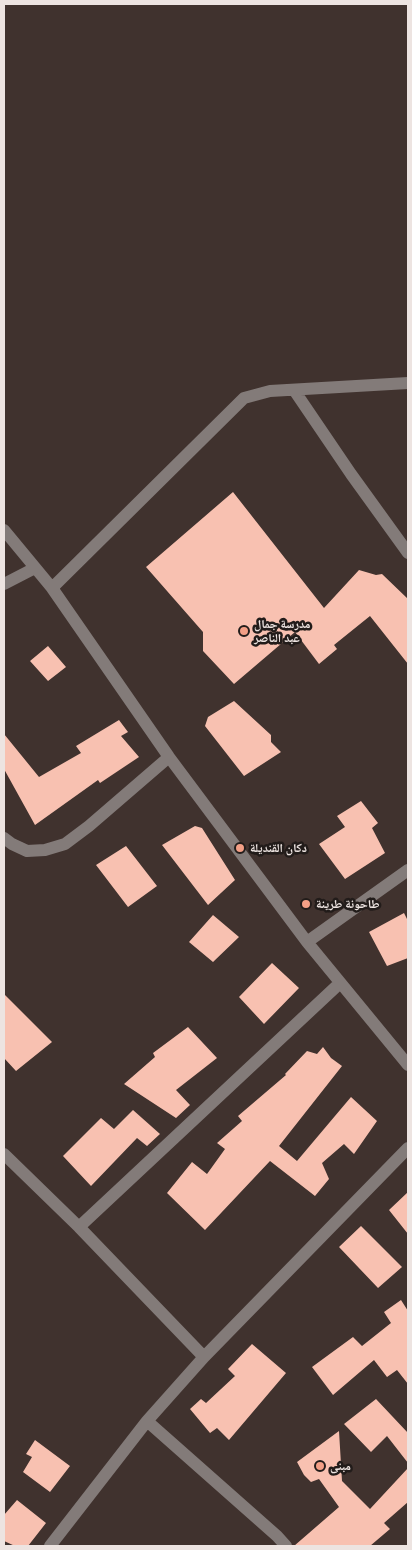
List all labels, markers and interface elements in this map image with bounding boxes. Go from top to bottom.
place label: مدرسة جمال عبد الناصر [254,617,310,645]
marker: مدرسة جمال عبد الناصر [238,625,250,637]
place label: دكان القنديلة [250,841,307,855]
marker: دكان القنديلة [234,842,246,854]
place label: طاحونة طرينة [316,897,379,911]
marker: طاحونة طرينة [300,898,312,910]
place label: مبنى [330,1459,351,1473]
marker: مبنى [314,1460,326,1472]

